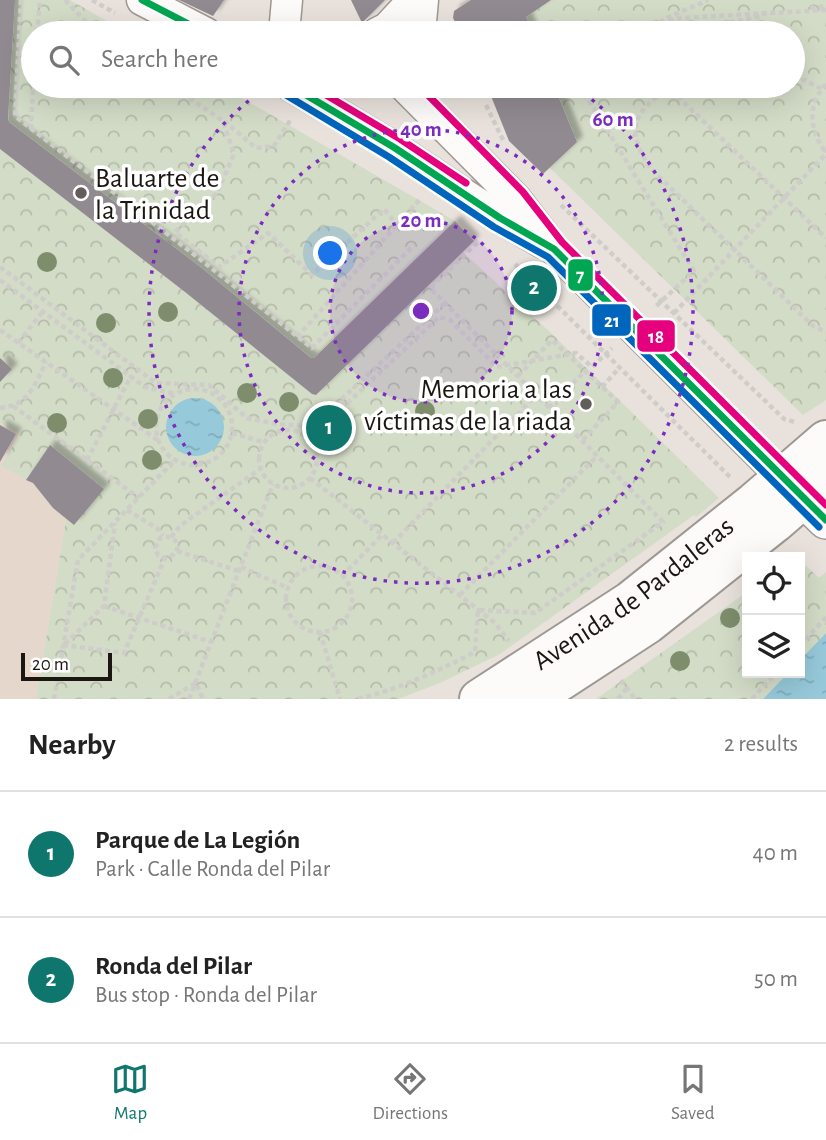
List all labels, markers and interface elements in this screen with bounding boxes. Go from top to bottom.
search box [21,21,805,98]
icon: search [45,41,83,79]
text: Search here [101,46,219,72]
text: 60 m [592,109,634,130]
text: 40 m [400,119,442,140]
place label: Baluarte de la Trinidad [95,165,219,225]
marker: Baluarte de la Trinidad [73,185,89,201]
text: 20 m [401,210,441,231]
your location [313,236,347,270]
line badge: 7 [567,258,594,292]
pin: 2 [511,262,557,314]
text: 7 [576,267,584,286]
centre of rings [409,299,433,323]
line badge: 21 [591,303,632,337]
text: 21 [604,312,620,331]
line badge: 18 [636,319,676,353]
text: 18 [648,328,664,347]
place label: Memoria a las víctimas de la riada [364,376,572,436]
marker: Memoria a las víctimas de la riada [578,396,594,412]
pin: 1 [306,402,352,454]
street label: Avenida de Pardaleras [529,512,739,676]
map controls [742,552,805,678]
button: locate [742,552,805,615]
button: layers [742,615,805,678]
scale bar [21,650,112,682]
text: 20 m [32,655,69,674]
text: Nearby [28,730,116,760]
text: 2 results [724,733,798,756]
text: Parque de La Legión [95,827,300,853]
text: 1 [47,842,55,865]
text: 40 m [753,842,798,865]
text: Park · Calle Ronda del Pilar [95,858,330,881]
text: Ronda del Pilar [95,953,252,979]
text: 2 [46,968,56,991]
text: 50 m [754,968,798,991]
text: Bus stop · Ronda del Pilar [95,984,317,1007]
tab: Map [111,1060,149,1125]
tab: Directions [372,1060,448,1125]
tab: Saved [671,1060,715,1125]

